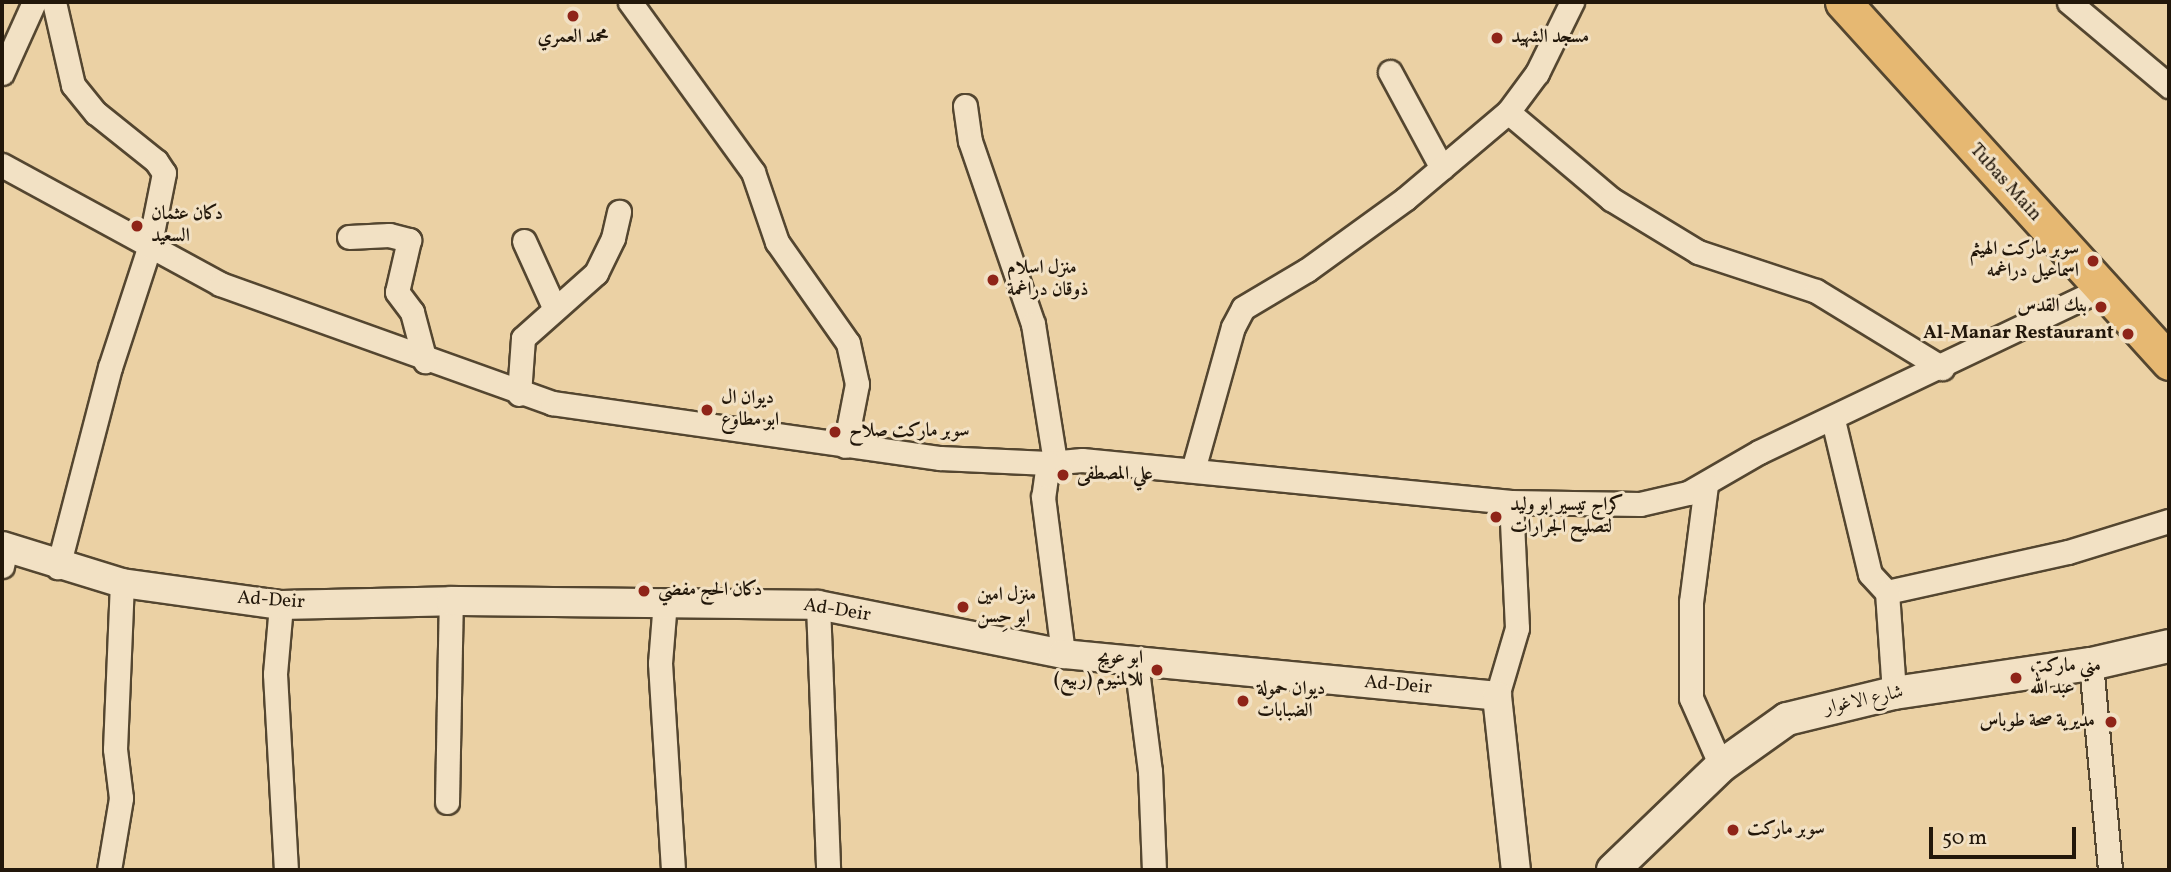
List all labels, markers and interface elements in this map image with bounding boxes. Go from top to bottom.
marker: محمد العمري [565,8,581,24]
place label: محمد العمري [538,27,608,49]
place label: مسجد الشهيد [1511,27,1589,49]
marker: مسجد الشهيد [1489,30,1505,46]
street label: Tubas Main [1964,139,2046,227]
place label: دكان عثمان السعيد [151,204,223,248]
marker: دكان عثمان السعيد [129,218,145,234]
place label: سوبر ماركت الهيثم اسماعيل دراغمه [1969,239,2079,283]
marker: سوبر ماركت الهيثم اسماعيل دراغمه [2085,253,2101,269]
place label: منزل اسلام ذوقان دراغمة [1007,258,1089,302]
marker: منزل اسلام ذوقان دراغمة [985,272,1001,288]
place label: بنك القدس [2017,296,2087,318]
marker: بنك القدس [2093,299,2109,315]
place label: Al-Manar Restaurant [1923,323,2114,345]
marker: Al-Manar Restaurant [2120,326,2136,342]
place label: ديوان ال ابو مطاوع [721,388,779,432]
marker: ديوان ال ابو مطاوع [699,402,715,418]
place label: سوبر ماركت صلاح [849,421,969,443]
marker: سوبر ماركت صلاح [827,424,843,440]
place label: علي المصطفى [1077,464,1153,486]
marker: علي المصطفى [1055,467,1071,483]
place label: كراج تيسير ابو وليد لتصليح الجرارات [1510,495,1623,539]
marker: كراج تيسير ابو وليد لتصليح الجرارات [1488,509,1504,525]
place label: دكان الحج مفضي [658,580,762,602]
marker: دكان الحج مفضي [636,583,652,599]
place label: منزل امين ابو حِسن [977,585,1036,629]
street label: Ad-Deir [236,587,306,615]
street label: Ad-Deir [802,594,872,628]
marker: منزل امين ابو حِسن [955,599,971,615]
place label: ابو عويج للالمنيوم (ربيع) [1054,648,1143,692]
place label: مني ماركت عبد الله [2030,656,2101,700]
marker: ابو عويج للالمنيوم (ربيع) [1149,662,1165,678]
marker: مني ماركت عبد الله [2008,670,2024,686]
street label: Ad-Deir [1363,672,1433,700]
place label: ديوان حمولة الضبابات [1257,679,1325,723]
street label: شارع الاغوار [1822,681,1906,721]
marker: ديوان حمولة الضبابات [1235,693,1251,709]
place label: مديرية صحة طوباس [1979,711,2095,733]
marker: مديرية صحة طوباس [2101,712,2121,732]
scale bar [1933,812,2080,856]
place label: سوبر ماركت [1747,819,1825,841]
marker: سوبر ماركت [1725,822,1741,838]
text: 50 m [1942,824,1987,853]

